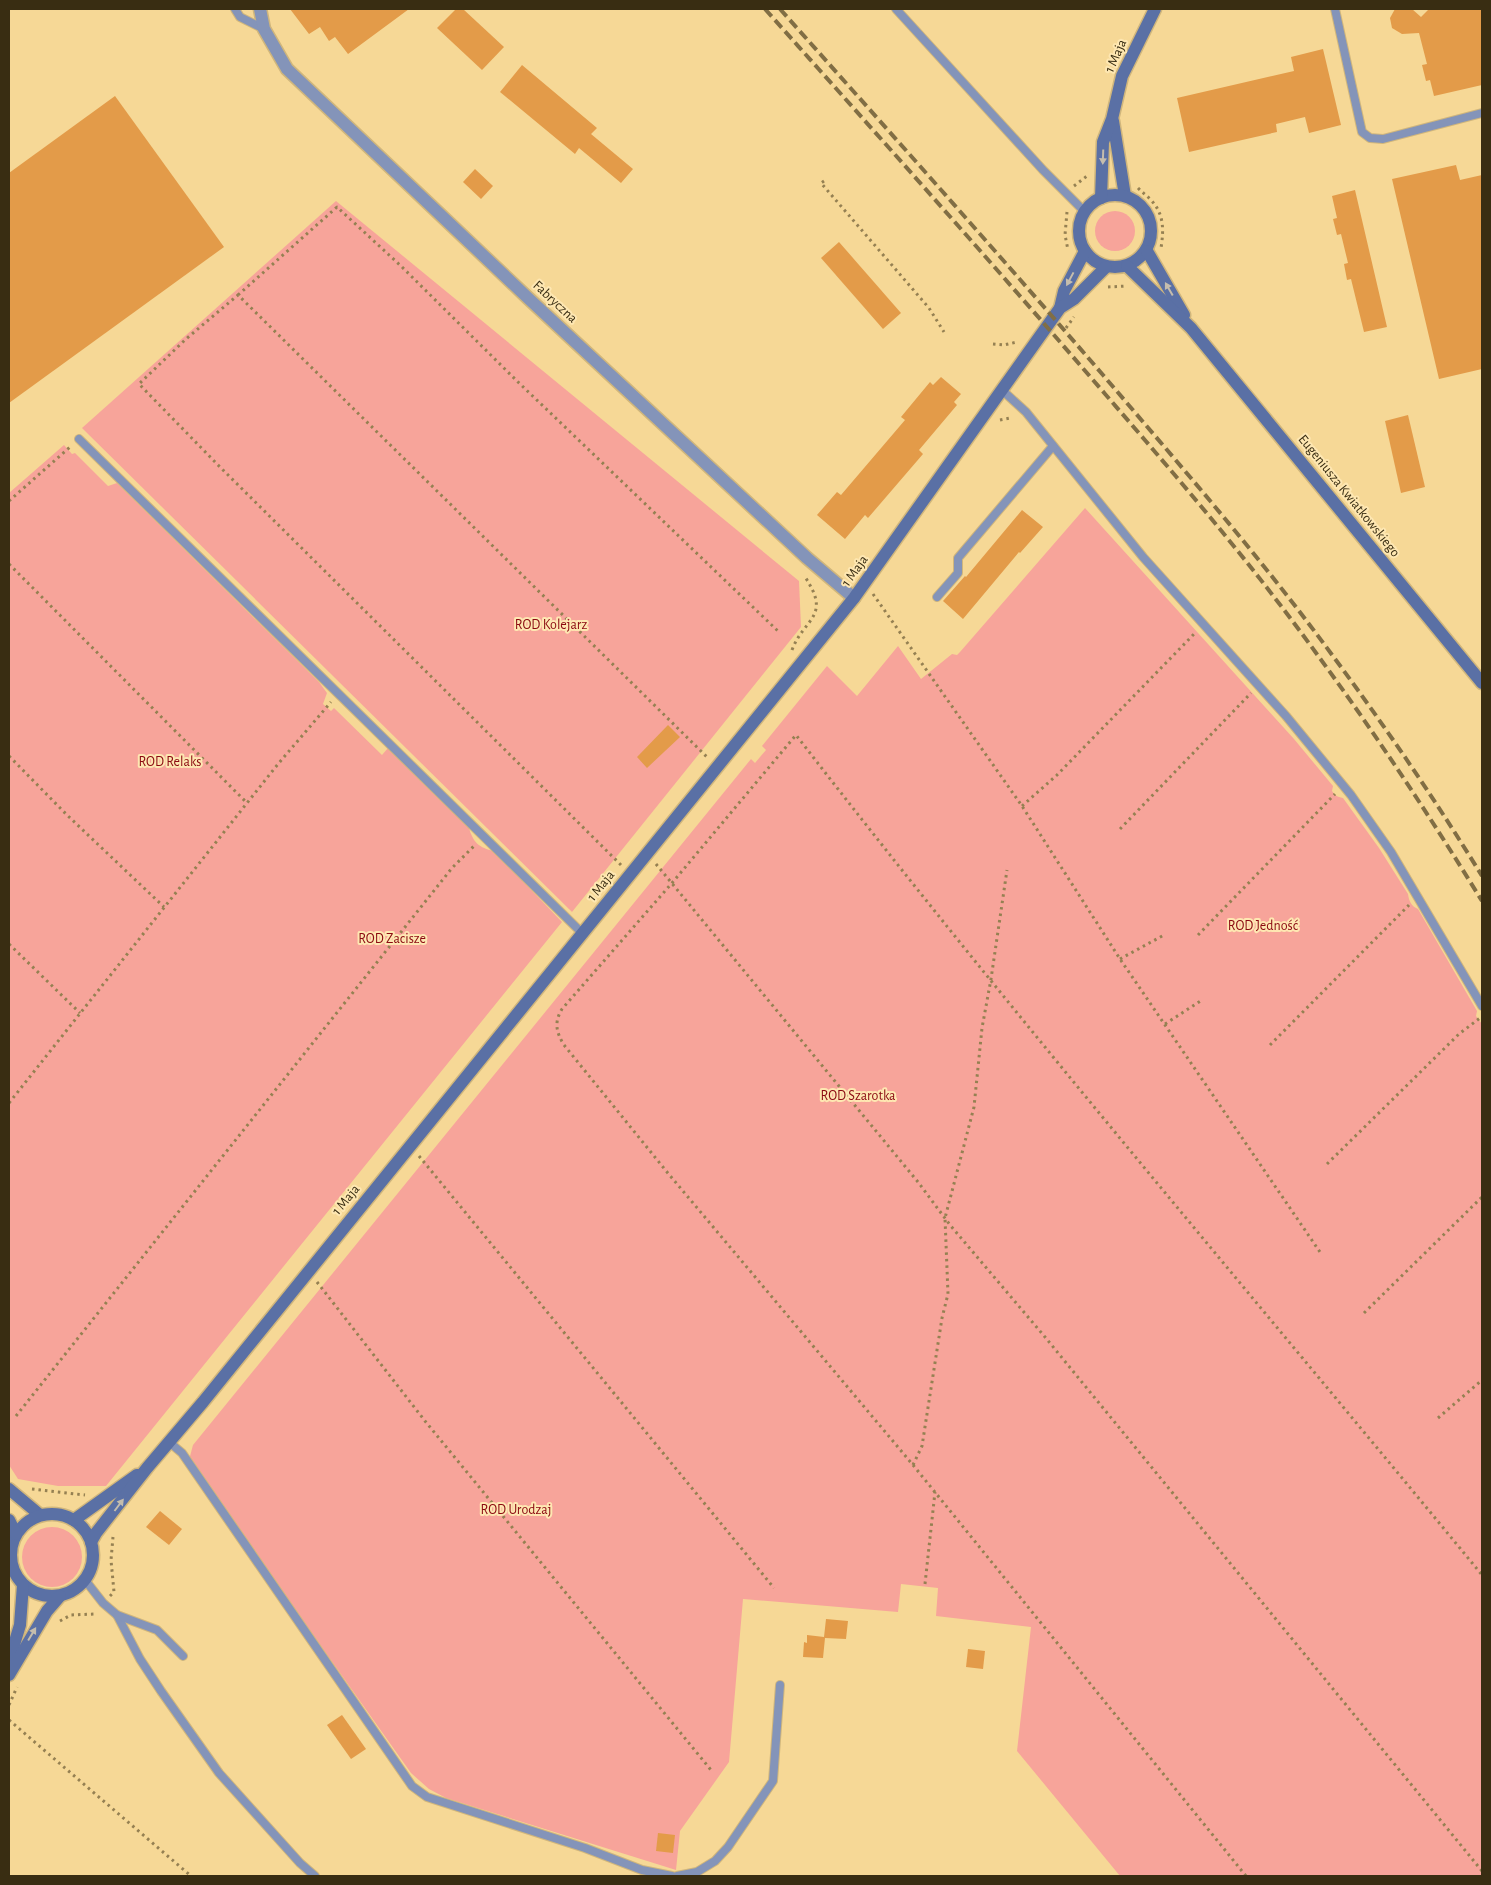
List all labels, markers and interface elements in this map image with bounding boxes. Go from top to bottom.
street label: 1 Maja [1103,37,1130,75]
one-way arrow [1098,150,1106,166]
one-way arrow [1066,272,1074,286]
street label: Fabryczna [530,278,580,326]
one-way arrow [1164,283,1173,296]
street label: Eugeniusza Kwiatkowskiego [1296,432,1403,560]
street label: 1 Maja [839,552,871,589]
park label: ROD Kolejarz [515,618,587,632]
park label: ROD Relaks [138,755,202,769]
street label: 1 Maja [585,868,618,904]
park label: ROD Jedność [1228,919,1299,933]
park label: ROD Zacisze [358,932,426,946]
park label: ROD Szarotka [821,1089,896,1103]
street label: 1 Maja [329,1182,363,1218]
one-way arrow [114,1498,124,1512]
park label: ROD Urodzaj [481,1503,551,1517]
one-way arrow [28,1627,37,1640]

